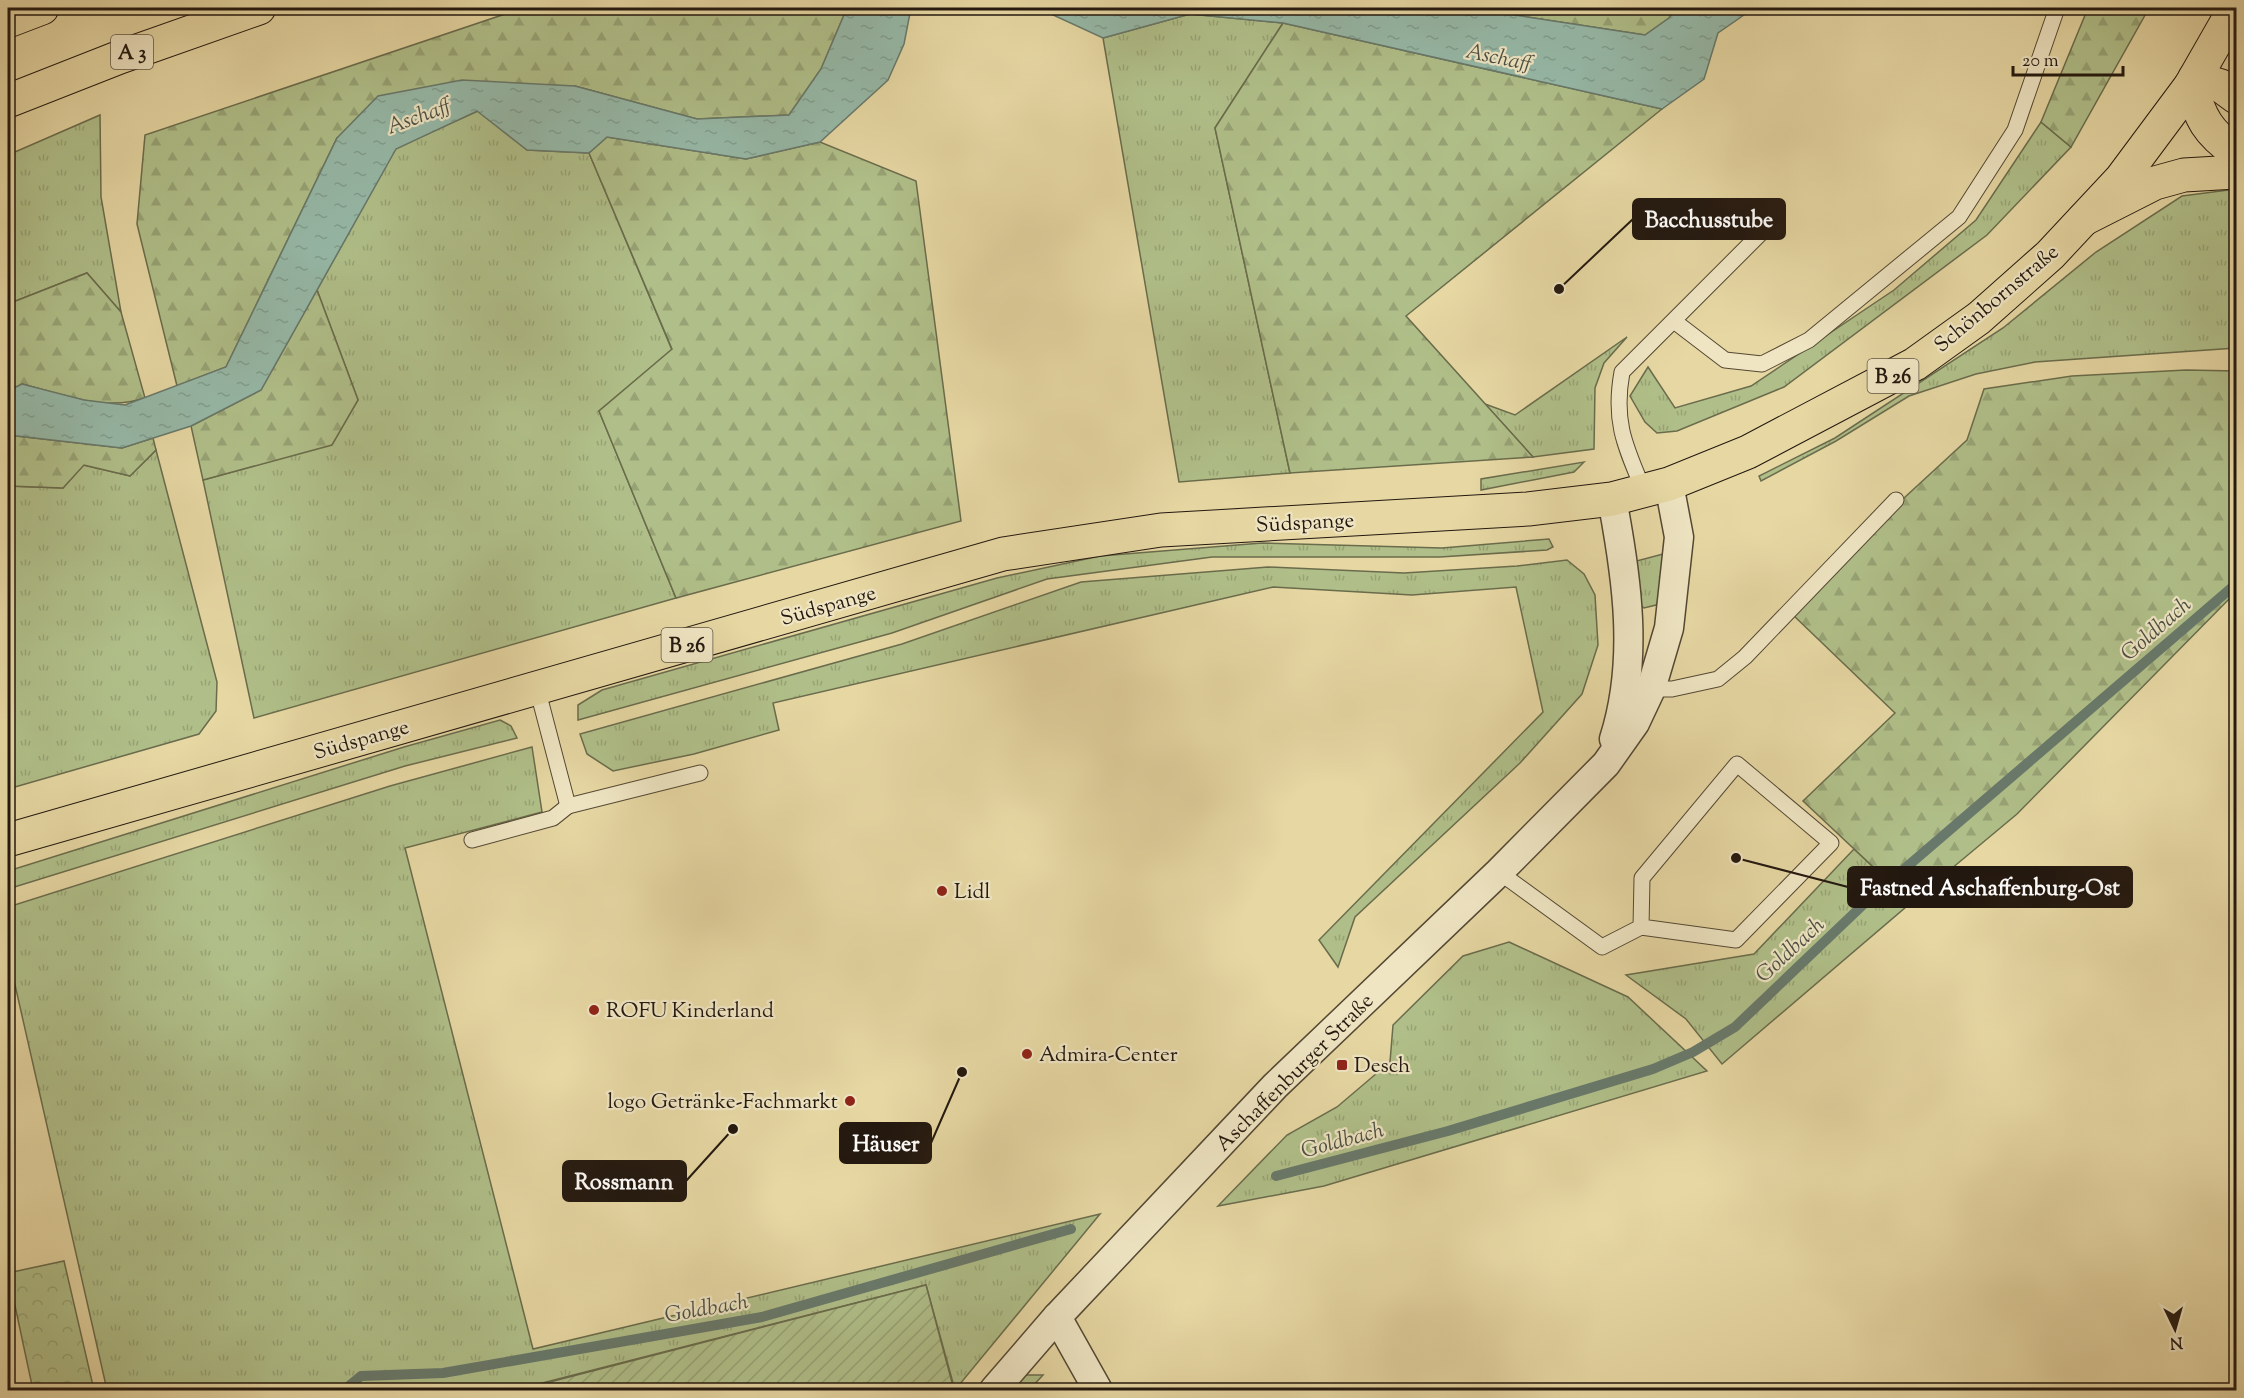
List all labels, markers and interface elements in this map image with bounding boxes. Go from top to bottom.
road number: A 3 [111,35,153,69]
water label: Aschaff [1462,36,1537,82]
scale bar [2013,39,2122,77]
text: 20 m [2022,49,2059,75]
water label: Aschaff [382,91,458,144]
callout: Bacchusstube [1633,199,1785,239]
text: Bacchusstube [1645,206,1773,238]
street label: Schönbornstraße [1928,238,2066,361]
road number: B 26 [1868,359,1918,393]
street label: Südspange [1255,506,1355,542]
street label: Südspange [777,579,880,635]
water label: Goldbach [2115,590,2200,670]
road number: B 26 [662,628,712,662]
street label: Südspange [310,713,413,769]
callout: Fastned Aschaffenburg-Ost [1848,867,2132,907]
text: Fastned Aschaffenburg-Ost [1860,874,2120,906]
place label: Lidl [954,878,990,908]
marker: Lidl [935,884,949,898]
water label: Goldbach [1749,911,1833,992]
street label: Aschaffenburger Straße [1210,988,1381,1159]
place label: ROFU Kinderland [606,997,774,1027]
marker: ROFU Kinderland [587,1003,601,1017]
place label: Admira-Center [1039,1041,1178,1071]
marker: Admira-Center [1020,1047,1034,1061]
place label: Desch [1354,1052,1410,1082]
marker: Desch [1335,1058,1349,1072]
place label: logo Getränke-Fachmarkt [607,1088,838,1118]
marker: logo Getränke-Fachmarkt [843,1094,857,1108]
water label: Goldbach [1298,1115,1388,1168]
callout: Häuser [840,1123,931,1163]
text: Häuser [852,1130,920,1162]
callout: Rossmann [563,1161,686,1201]
text: Rossmann [575,1168,673,1200]
water label: Goldbach [662,1287,751,1333]
north arrow [2145,1299,2205,1359]
text: N [2169,1329,2183,1353]

